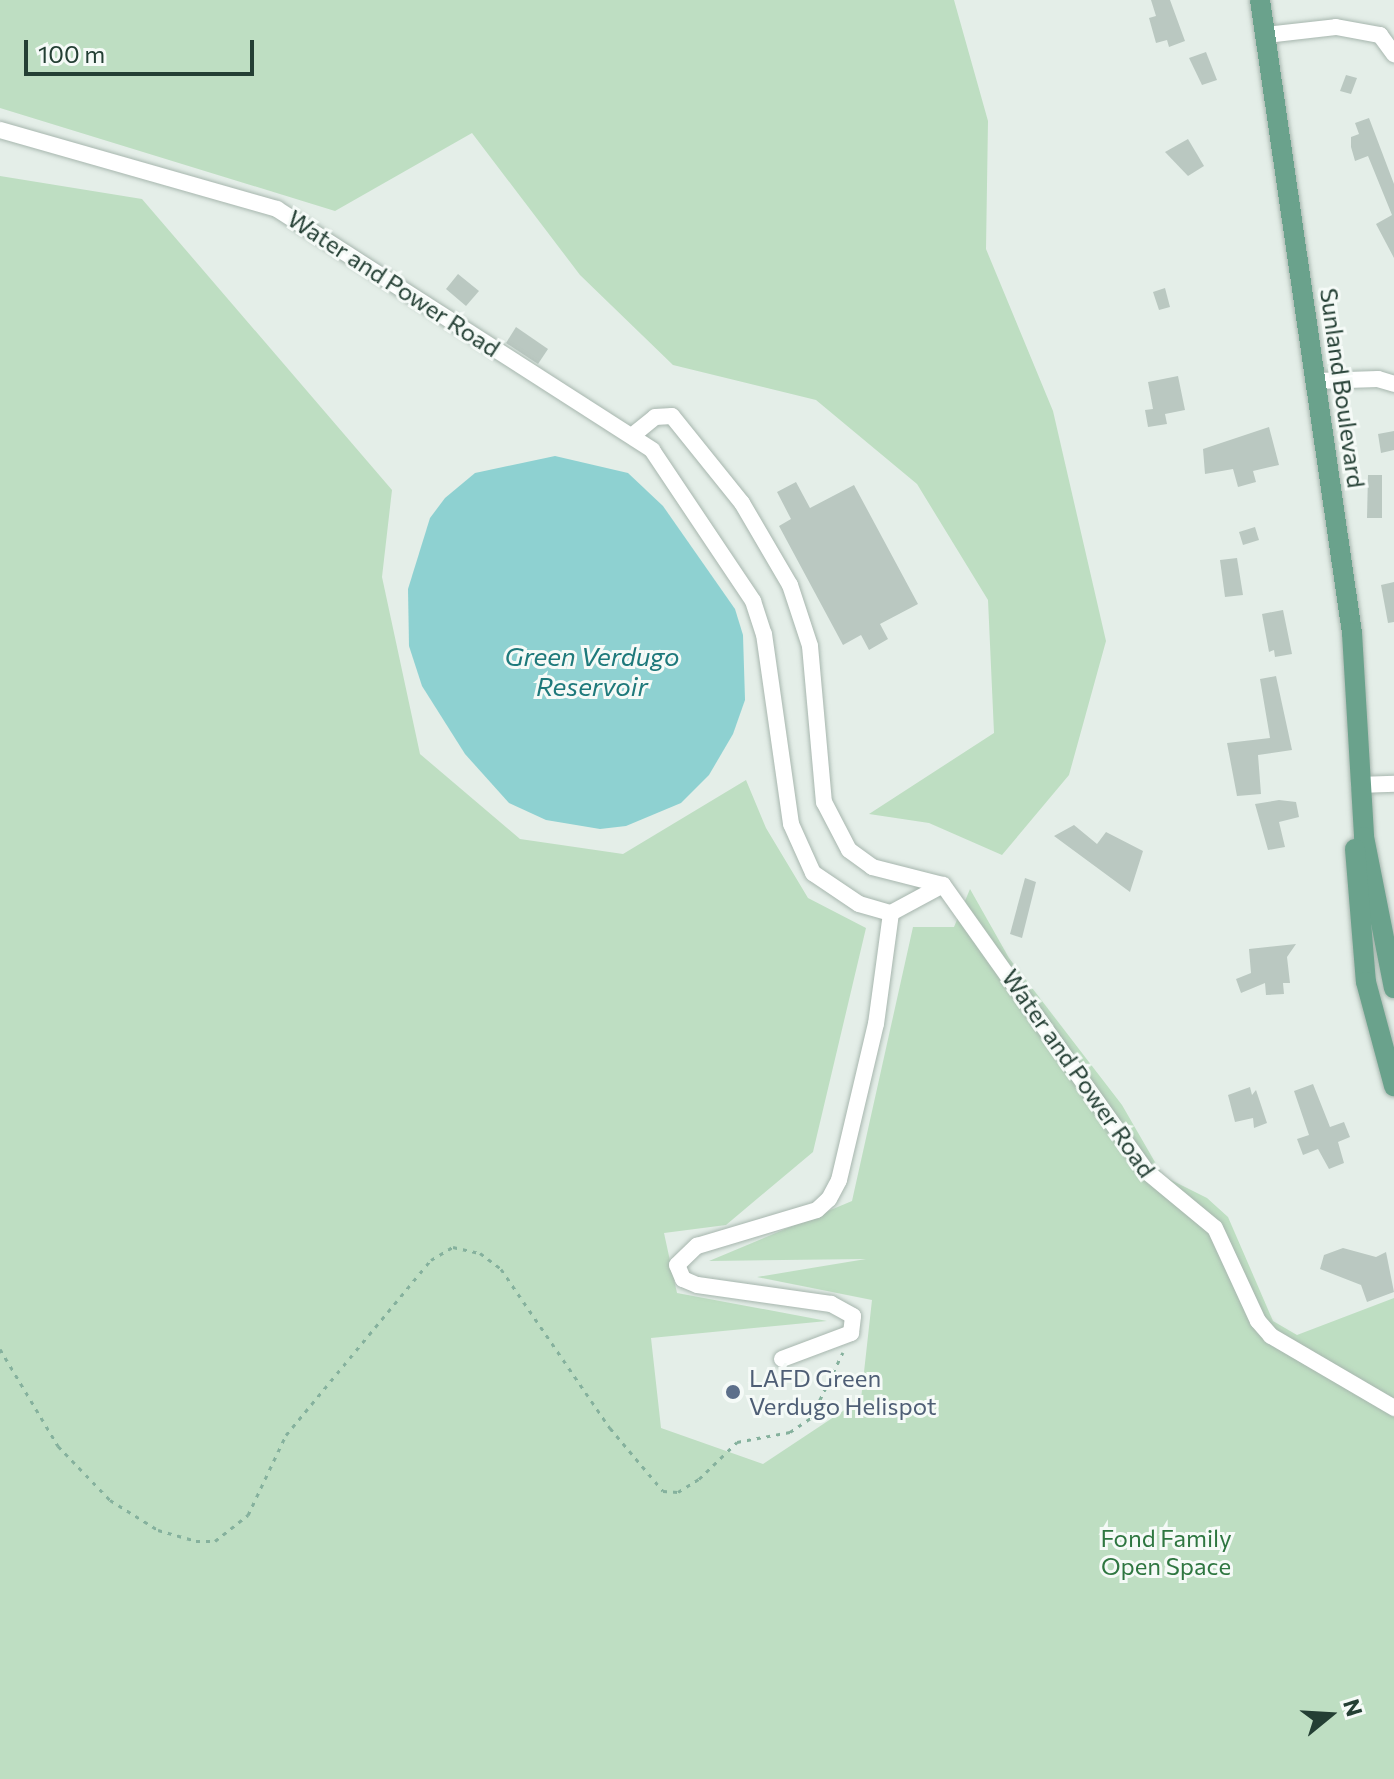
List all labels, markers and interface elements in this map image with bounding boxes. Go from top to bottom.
scale bar [28,24,258,74]
text: 100 m [38,39,105,68]
street label: Water and Power Road [282,204,506,362]
street label: Sunland Boulevard [1315,286,1371,490]
water label: Green Verdugo Reservoir [504,640,680,702]
street label: Water and Power Road [996,963,1162,1183]
place label: LAFD Green Verdugo Helispot [749,1364,937,1420]
marker: LAFD Green Verdugo Helispot [724,1383,742,1401]
park label: Fond Family Open Space [1100,1524,1232,1580]
north arrow [1290,1675,1370,1755]
text: N [1338,1695,1369,1719]

